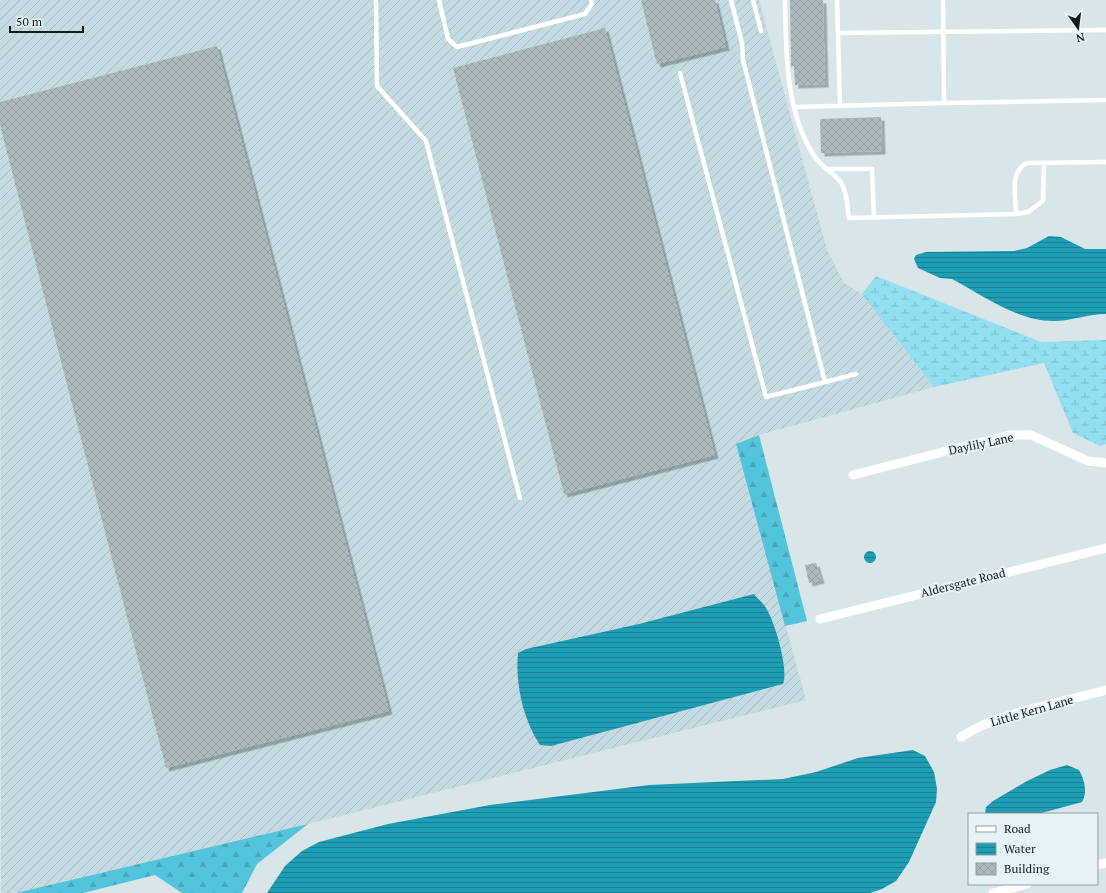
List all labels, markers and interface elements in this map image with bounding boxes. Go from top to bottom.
scale bar [10,8,83,34]
north arrow [1058,8,1098,48]
text: 50 m [16,14,43,29]
text: N [1074,30,1086,46]
street label: Daylily Lane [947,429,1015,458]
street label: Aldersgate Road [919,565,1007,600]
street label: Little Kern Lane [989,692,1075,729]
legend [968,813,1098,885]
text: Road [1004,821,1031,836]
text: Water [1004,841,1036,856]
text: Building [1004,861,1050,876]

